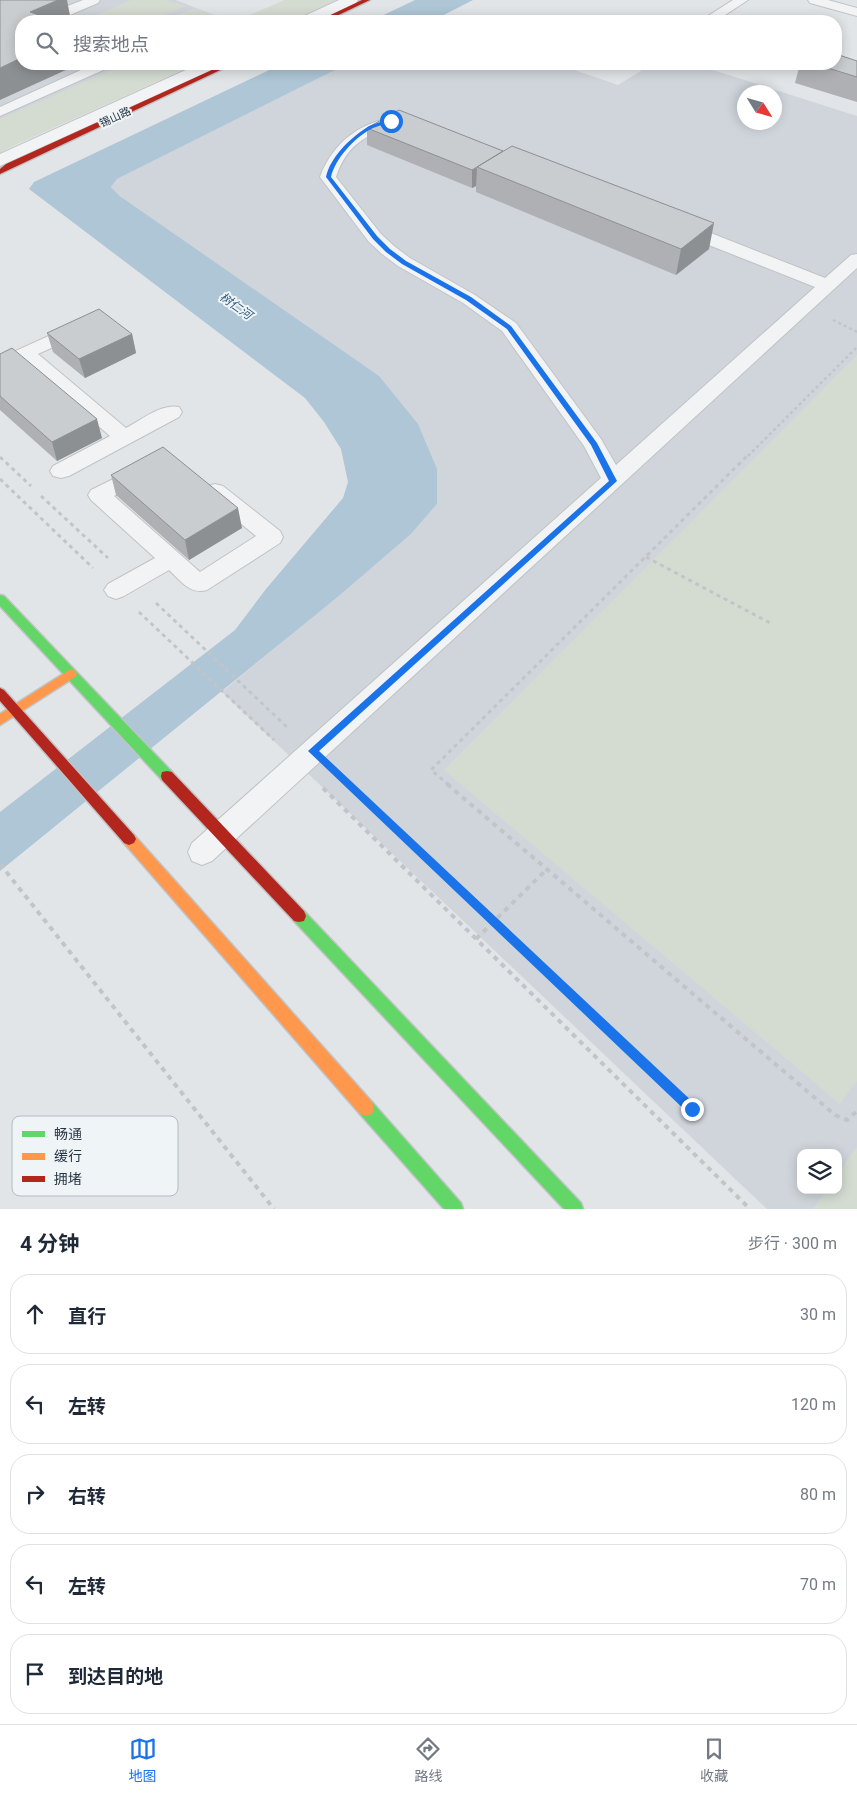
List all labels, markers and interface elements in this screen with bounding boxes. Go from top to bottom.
search box [15,15,842,70]
icon: search [33,29,61,57]
text: 搜索地点 [73,33,149,56]
north arrow [737,85,782,130]
street label: 锡山路 [98,105,133,130]
route start [380,110,403,133]
water label: 树仁河 [217,290,256,323]
route end [681,1098,704,1121]
legend [12,1116,178,1196]
text: 畅通 [54,1126,82,1142]
text: 缓行 [54,1148,82,1164]
map controls [797,1149,842,1194]
button: layers [797,1149,842,1194]
text: 拥堵 [54,1171,82,1187]
text: 4 分钟 [20,1232,79,1256]
text: 步行 · 300 m [748,1234,837,1253]
icon: ahead [21,1300,49,1328]
text: 直行 [68,1305,106,1328]
text: 30 m [800,1305,836,1324]
icon: left [21,1390,49,1418]
text: 左转 [68,1395,106,1418]
text: 120 m [791,1395,836,1414]
icon: right [21,1480,49,1508]
text: 右转 [68,1485,106,1508]
text: 80 m [800,1485,836,1504]
icon: left [21,1570,49,1598]
text: 左转 [68,1575,106,1598]
text: 70 m [800,1575,836,1594]
icon: arrive [21,1660,49,1688]
text: 到达目的地 [68,1665,163,1688]
tab: 地图 [129,1735,157,1785]
tab: 路线 [414,1735,442,1785]
tab: 收藏 [700,1735,728,1785]

